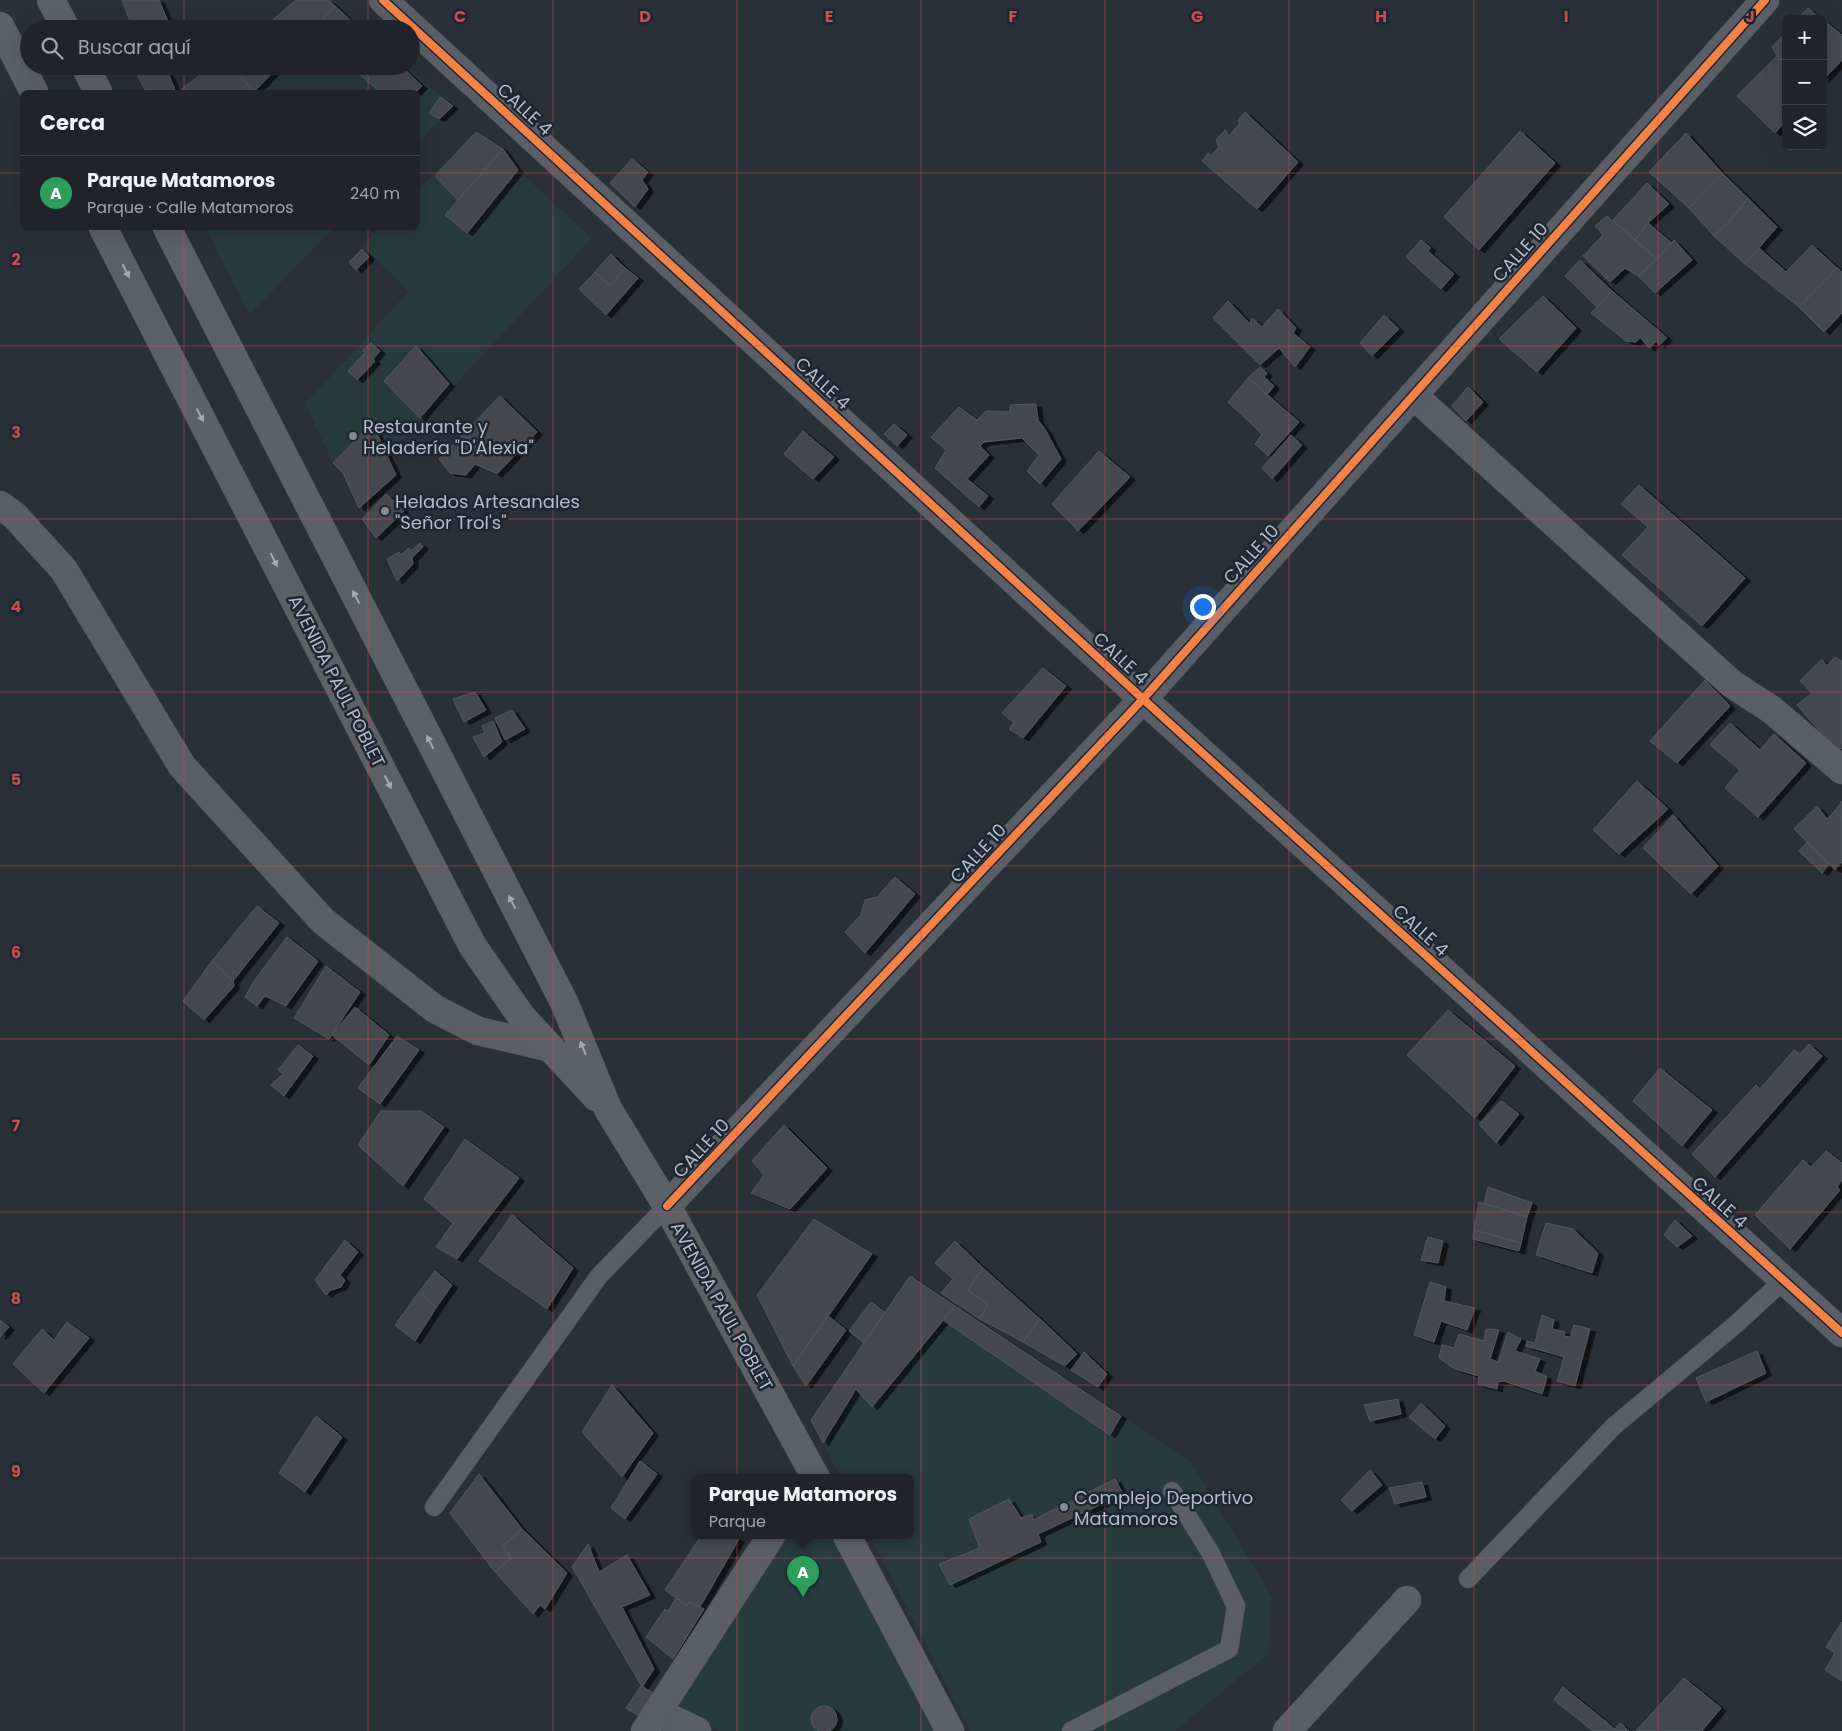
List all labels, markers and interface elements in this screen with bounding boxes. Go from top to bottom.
text: C [454,5,466,28]
text: D [639,5,651,28]
text: E [825,5,833,28]
text: F [1009,5,1018,28]
text: G [1191,5,1203,28]
text: H [1375,5,1387,28]
text: I [1564,5,1568,28]
text: J [1745,5,1755,28]
map controls [1782,15,1827,150]
button: + [1782,15,1827,60]
search box [20,20,420,75]
icon: search [38,34,66,62]
text: Buscar aquí [78,34,191,61]
button: − [1782,60,1827,105]
street label: CALLE 4 [492,77,558,141]
button: layers [1782,105,1827,150]
text: Cerca [40,108,105,137]
text: Parque Matamoros [87,167,275,194]
text: A [50,182,62,205]
text: 240 m [350,182,400,205]
text: Parque · Calle Matamoros [87,196,294,219]
street label: CALLE 10 [1486,217,1554,287]
text: 2 [11,248,21,271]
one-way arrow [122,264,130,278]
street label: CALLE 4 [790,351,856,415]
one-way arrow [196,408,204,423]
place label: Restaurante y Heladería "D'Alexia" [363,414,534,460]
text: 3 [11,421,21,444]
marker: Restaurante y Heladería "D'Alexia" [347,430,359,442]
place label: Helados Artesanales "Señor Trol's" [395,489,580,535]
marker: Helados Artesanales "Señor Trol's" [379,505,391,517]
street label: CALLE 10 [1217,519,1285,589]
one-way arrow [270,553,278,567]
one-way arrow [352,590,360,604]
street label: AVENIDA PAUL POBLET [283,591,391,772]
your location [1190,594,1216,620]
text: 4 [11,595,22,618]
street label: CALLE 4 [1088,626,1154,690]
one-way arrow [426,734,434,749]
text: 5 [11,768,21,791]
one-way arrow [384,775,392,790]
street label: CALLE 10 [944,818,1012,888]
one-way arrow [508,895,516,909]
street label: CALLE 4 [1388,898,1454,962]
text: 6 [11,941,21,964]
one-way arrow [578,1041,586,1055]
street label: CALLE 10 [667,1113,735,1183]
text: 7 [12,1114,21,1137]
street label: CALLE 4 [1687,1170,1753,1234]
street label: AVENIDA PAUL POBLET [665,1217,779,1395]
text: 8 [11,1287,21,1310]
text: 9 [11,1460,21,1483]
popup [692,1474,914,1539]
text: Parque Matamoros [709,1481,897,1508]
place label: Complejo Deportivo Matamoros [1074,1485,1253,1531]
marker: Complejo Deportivo Matamoros [1058,1501,1070,1513]
text: Parque [709,1510,766,1533]
pin: A [787,1556,819,1597]

